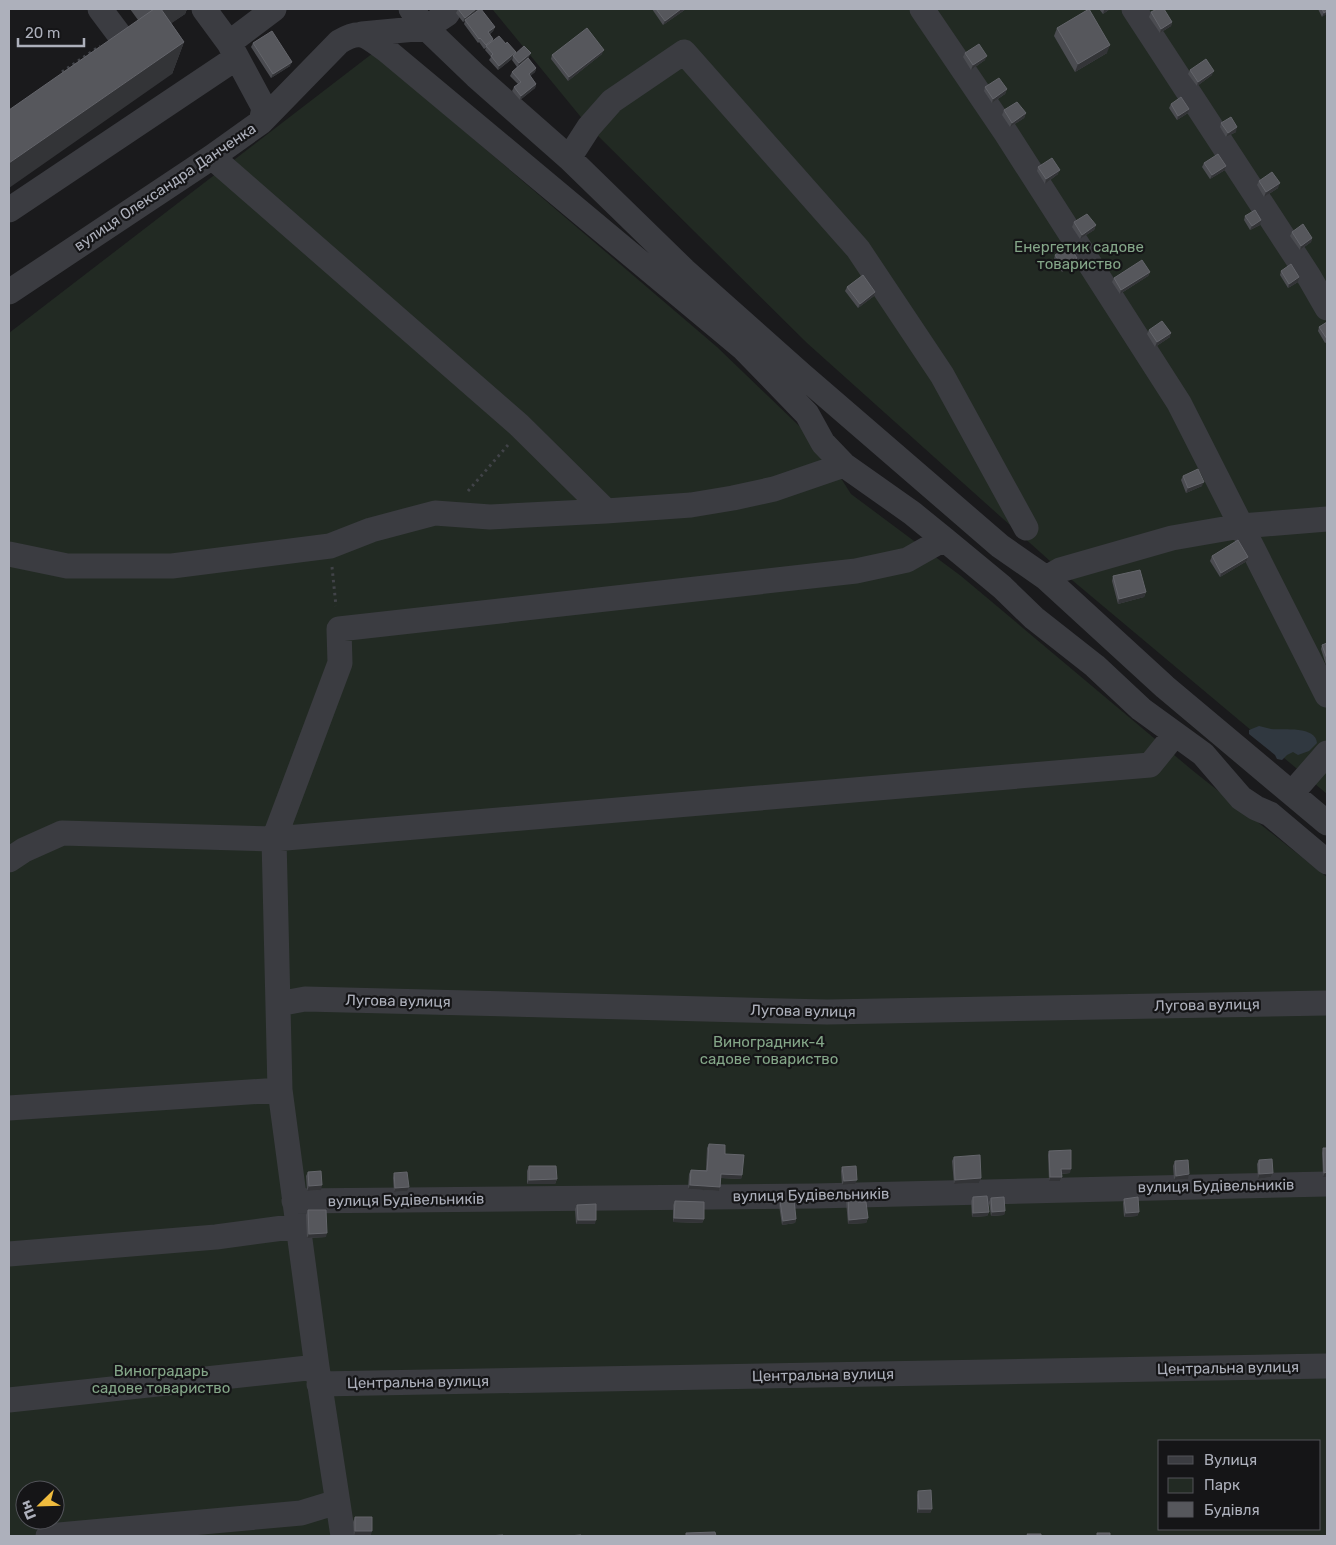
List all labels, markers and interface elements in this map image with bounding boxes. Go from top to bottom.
scale bar [18,15,84,47]
text: 20 m [25,24,60,42]
street label: вулиця Олександра Данченка [71,119,259,255]
park label: Енергетик садове товариство [1014,238,1144,273]
street label: Лугова вулиця [345,991,451,1011]
street label: Лугова вулиця [1154,995,1260,1015]
street label: Лугова вулиця [750,1001,856,1021]
park label: Виноградник-4 садове товариство [700,1033,838,1068]
street label: вулиця Будівельників [1137,1176,1295,1196]
street label: вулиця Будівельників [732,1185,890,1205]
street label: вулиця Будівельників [327,1190,485,1210]
street label: Центральна вулиця [1157,1358,1299,1378]
park label: Виноградарь садове товариство [92,1362,230,1397]
street label: Центральна вулиця [752,1365,894,1385]
street label: Центральна вулиця [347,1372,489,1392]
legend [1158,1440,1321,1530]
text: Вулиця [1204,1451,1257,1469]
text: Парк [1204,1476,1240,1494]
north arrow [15,1480,65,1530]
text: Пн [17,1498,40,1522]
text: Будівля [1204,1501,1260,1519]

